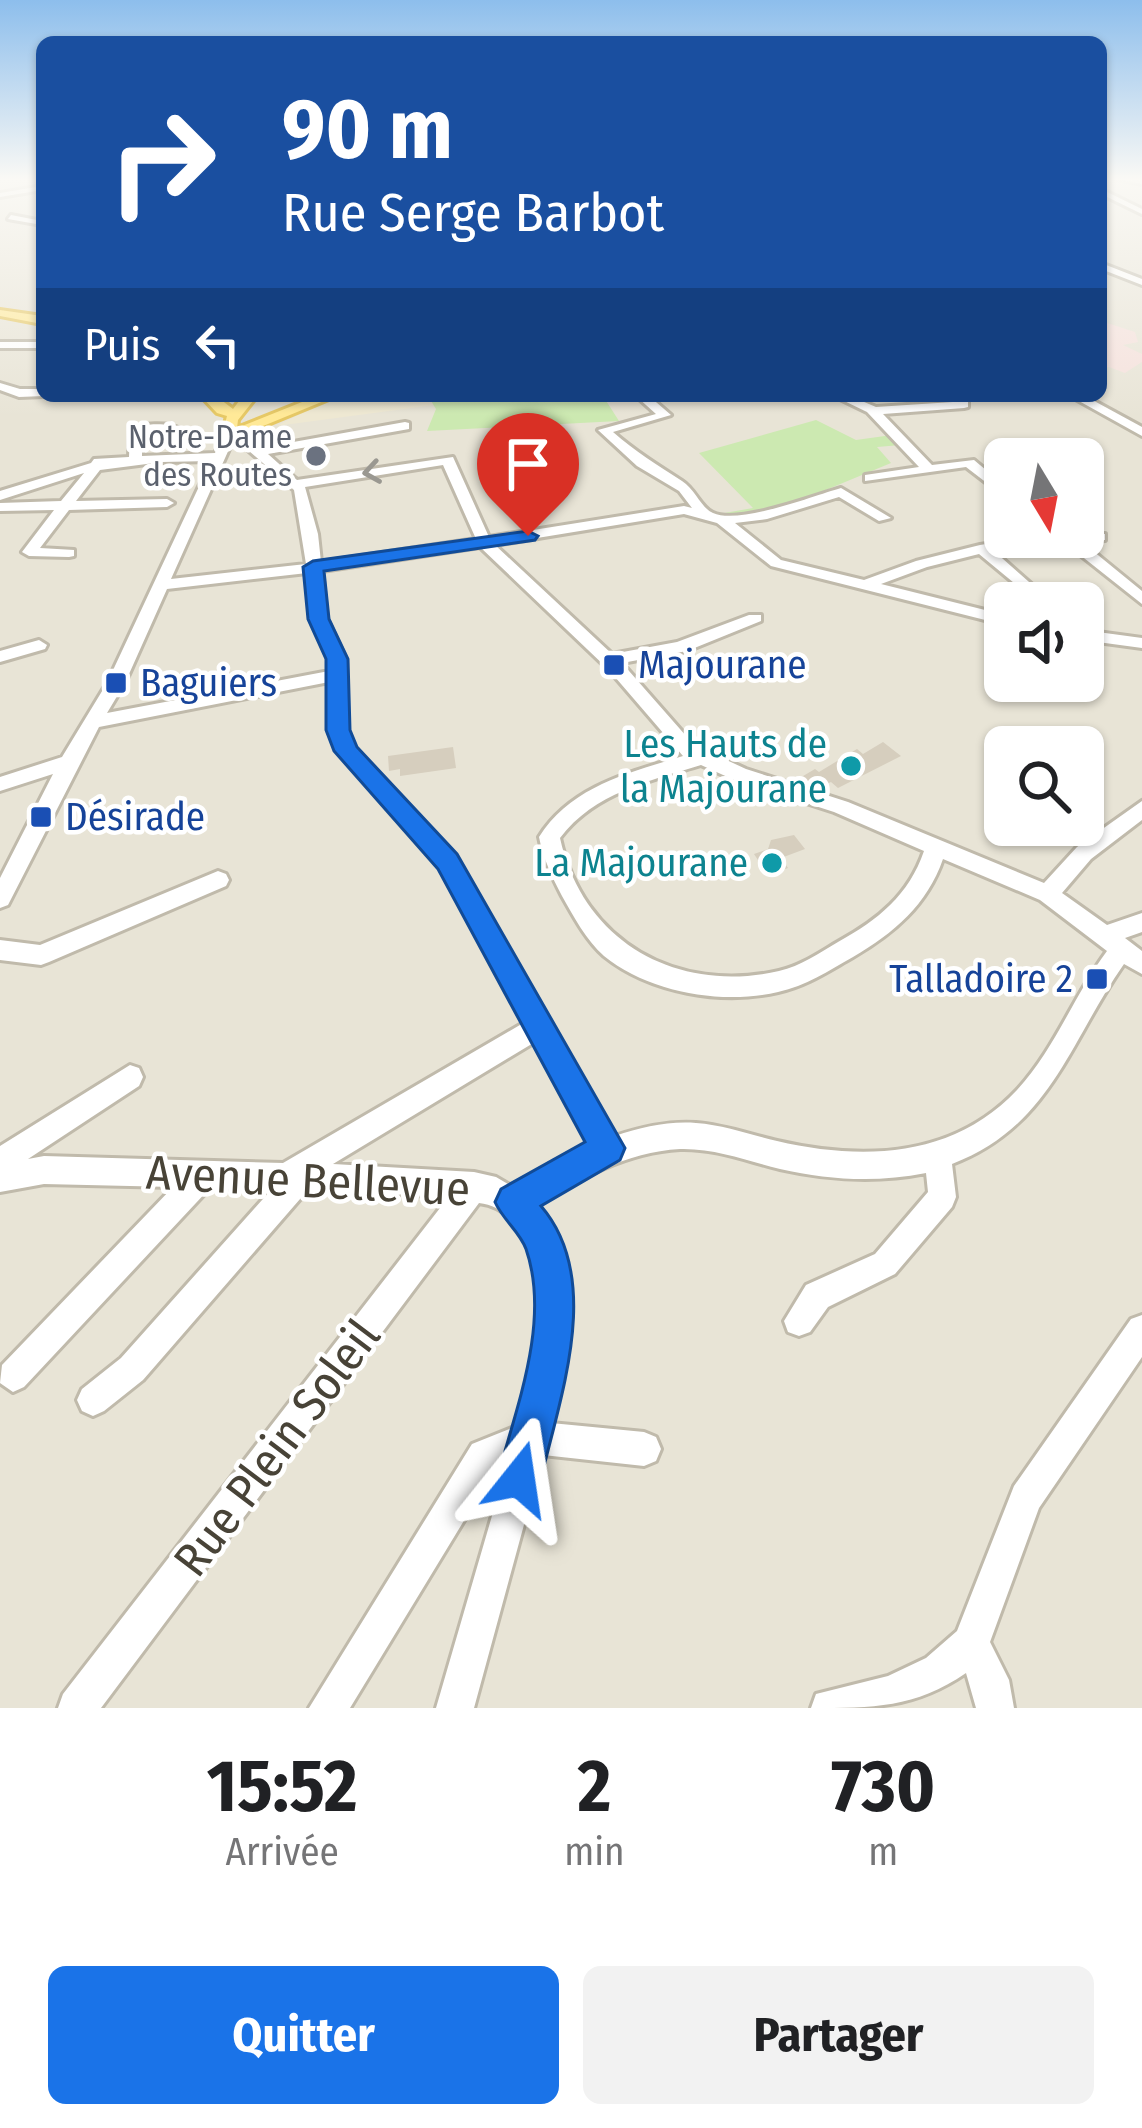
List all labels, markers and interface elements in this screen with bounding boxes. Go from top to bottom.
text: 90 m [282,79,453,180]
icon: right [84,84,240,240]
text: Rue Serge Barbot [282,181,664,245]
icon: left [185,312,251,378]
text: Puis [84,318,161,372]
pin [477,413,579,536]
place label: Notre-Dame des Routes [128,417,292,495]
icon: arrive [495,431,561,497]
north arrow [984,438,1104,558]
map controls [984,438,1104,846]
marker: Notre-Dame des Routes [303,443,329,469]
one-way arrow [362,458,382,483]
button: sound [984,582,1104,702]
place label: Majourane [638,642,807,688]
marker: Majourane [601,652,627,678]
place label: Baguiers [140,660,277,706]
marker: Baguiers [103,670,129,696]
place label: Les Hauts de la Majourane [620,721,827,812]
button: search [984,726,1104,846]
marker: Les Hauts de la Majourane [838,753,864,779]
place label: Désirade [65,794,205,840]
marker: Désirade [28,804,54,830]
place label: La Majourane [534,840,748,886]
marker: La Majourane [759,850,785,876]
place label: Talladoire 2 [889,956,1073,1002]
marker: Talladoire 2 [1084,966,1110,992]
street label: Avenue Bellevue [145,1144,471,1218]
street label: Rue Plein Soleil [162,1308,392,1588]
position arrow [456,1416,582,1542]
text: 15:52 [207,1744,357,1830]
text: 2 [578,1744,611,1830]
text: 730 [831,1744,935,1830]
text: Arrivée [225,1829,339,1875]
text: min [564,1829,625,1875]
text: m [868,1829,898,1875]
button: Quitter [48,1966,559,2104]
button: Partager [583,1966,1094,2104]

